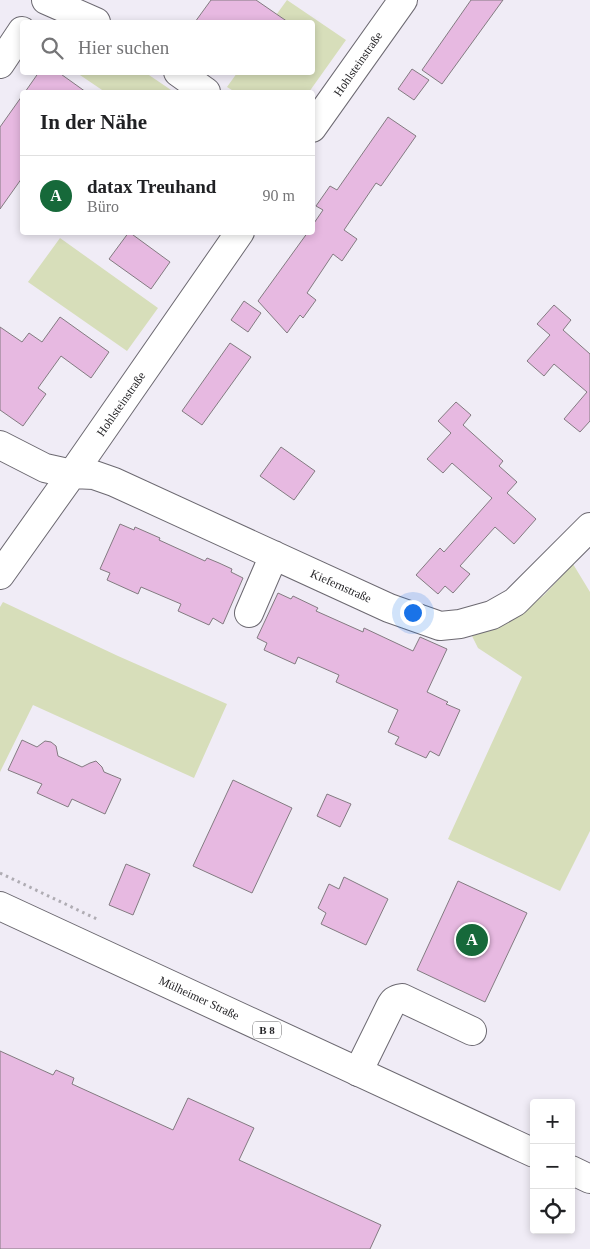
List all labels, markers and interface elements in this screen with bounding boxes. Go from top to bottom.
search box [20,20,315,75]
street label: Hohlsteinstraße [331,29,385,99]
icon: search [38,34,66,62]
text: Hier suchen [78,37,169,58]
text: In der Nähe [40,110,147,134]
text: datax Treuhand [87,176,216,197]
text: A [50,187,62,204]
text: 90 m [263,187,295,204]
text: Büro [87,198,119,215]
street label: Hohlsteinstraße [94,369,148,439]
street label: Kiefernstraße [308,566,374,606]
your location [400,600,426,626]
pin: A [456,921,488,959]
street label: Mülheimer Straße [157,973,241,1023]
road number: B 8 [253,1022,281,1038]
map controls [530,1099,575,1234]
button: + [530,1099,575,1144]
button: − [530,1144,575,1189]
button: locate [530,1189,575,1234]

